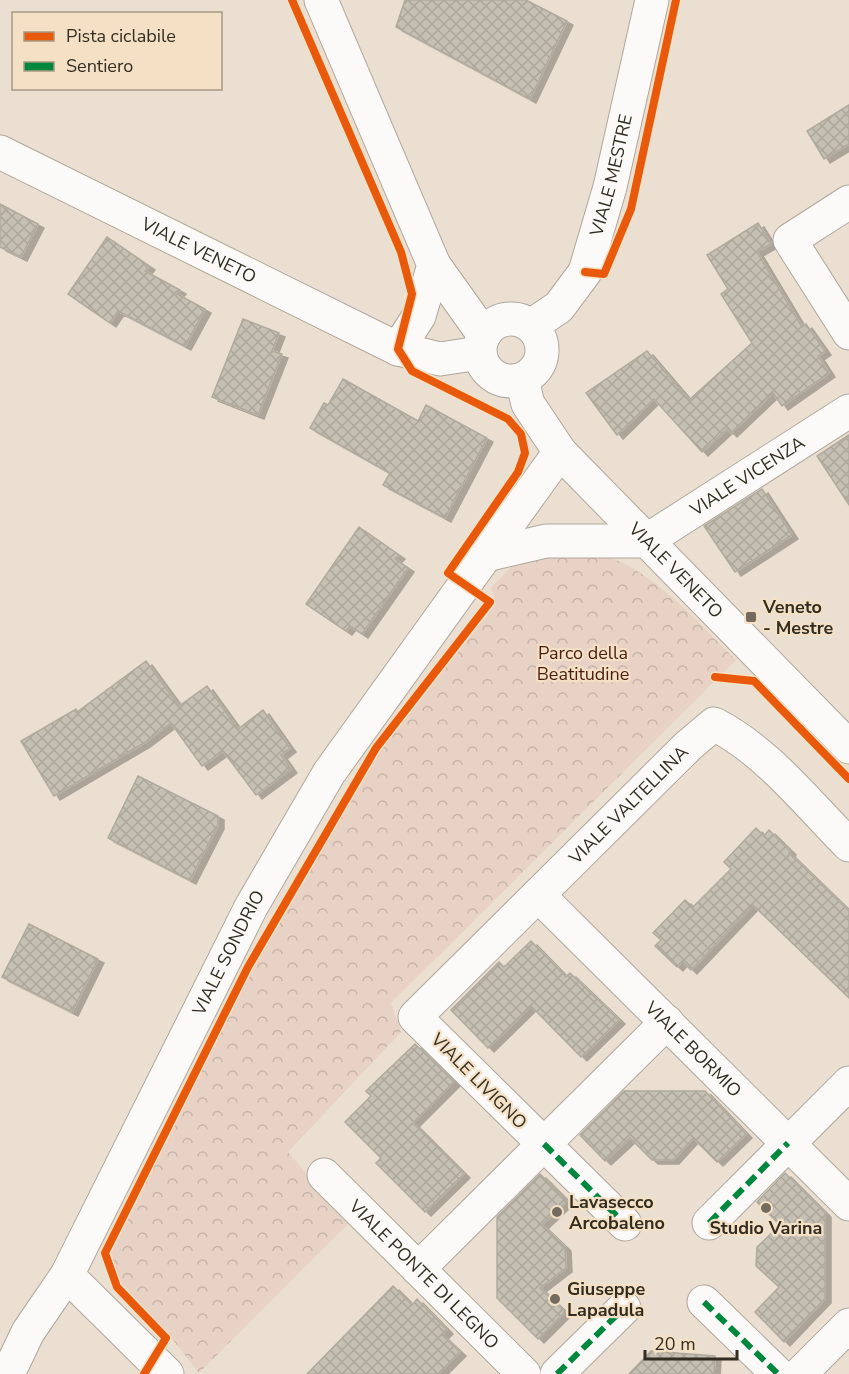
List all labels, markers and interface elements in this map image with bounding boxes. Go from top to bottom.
legend [12,12,222,90]
text: Pista ciclabile [66,24,176,48]
text: Sentiero [66,54,133,78]
street label: VIALE MESTRE [584,112,638,240]
street label: VIALE VENETO [137,211,260,289]
street label: VIALE VICENZA [685,430,809,522]
street label: VIALE VENETO [623,516,728,623]
place label: Veneto - Mestre [762,595,834,640]
marker: Veneto - Mestre [744,610,758,624]
park label: Parco della Beatitudine [537,641,629,686]
street label: VIALE VALTELLINA [563,740,694,870]
street label: VIALE SONDRIO [186,886,270,1020]
street label: VIALE BORMIO [639,995,747,1103]
street label: VIALE LIVIGNO [425,1027,532,1134]
place label: Lavasecco Arcobaleno [569,1190,665,1235]
street label: VIALE PONTE DI LEGNO [343,1194,504,1354]
marker: Studio Varina [759,1201,773,1215]
marker: Lavasecco Arcobaleno [550,1205,564,1219]
place label: Studio Varina [710,1216,822,1240]
place label: Giuseppe Lapadula [567,1277,645,1322]
marker: Giuseppe Lapadula [548,1292,562,1306]
scale bar [645,1323,736,1361]
text: 20 m [654,1332,696,1356]

